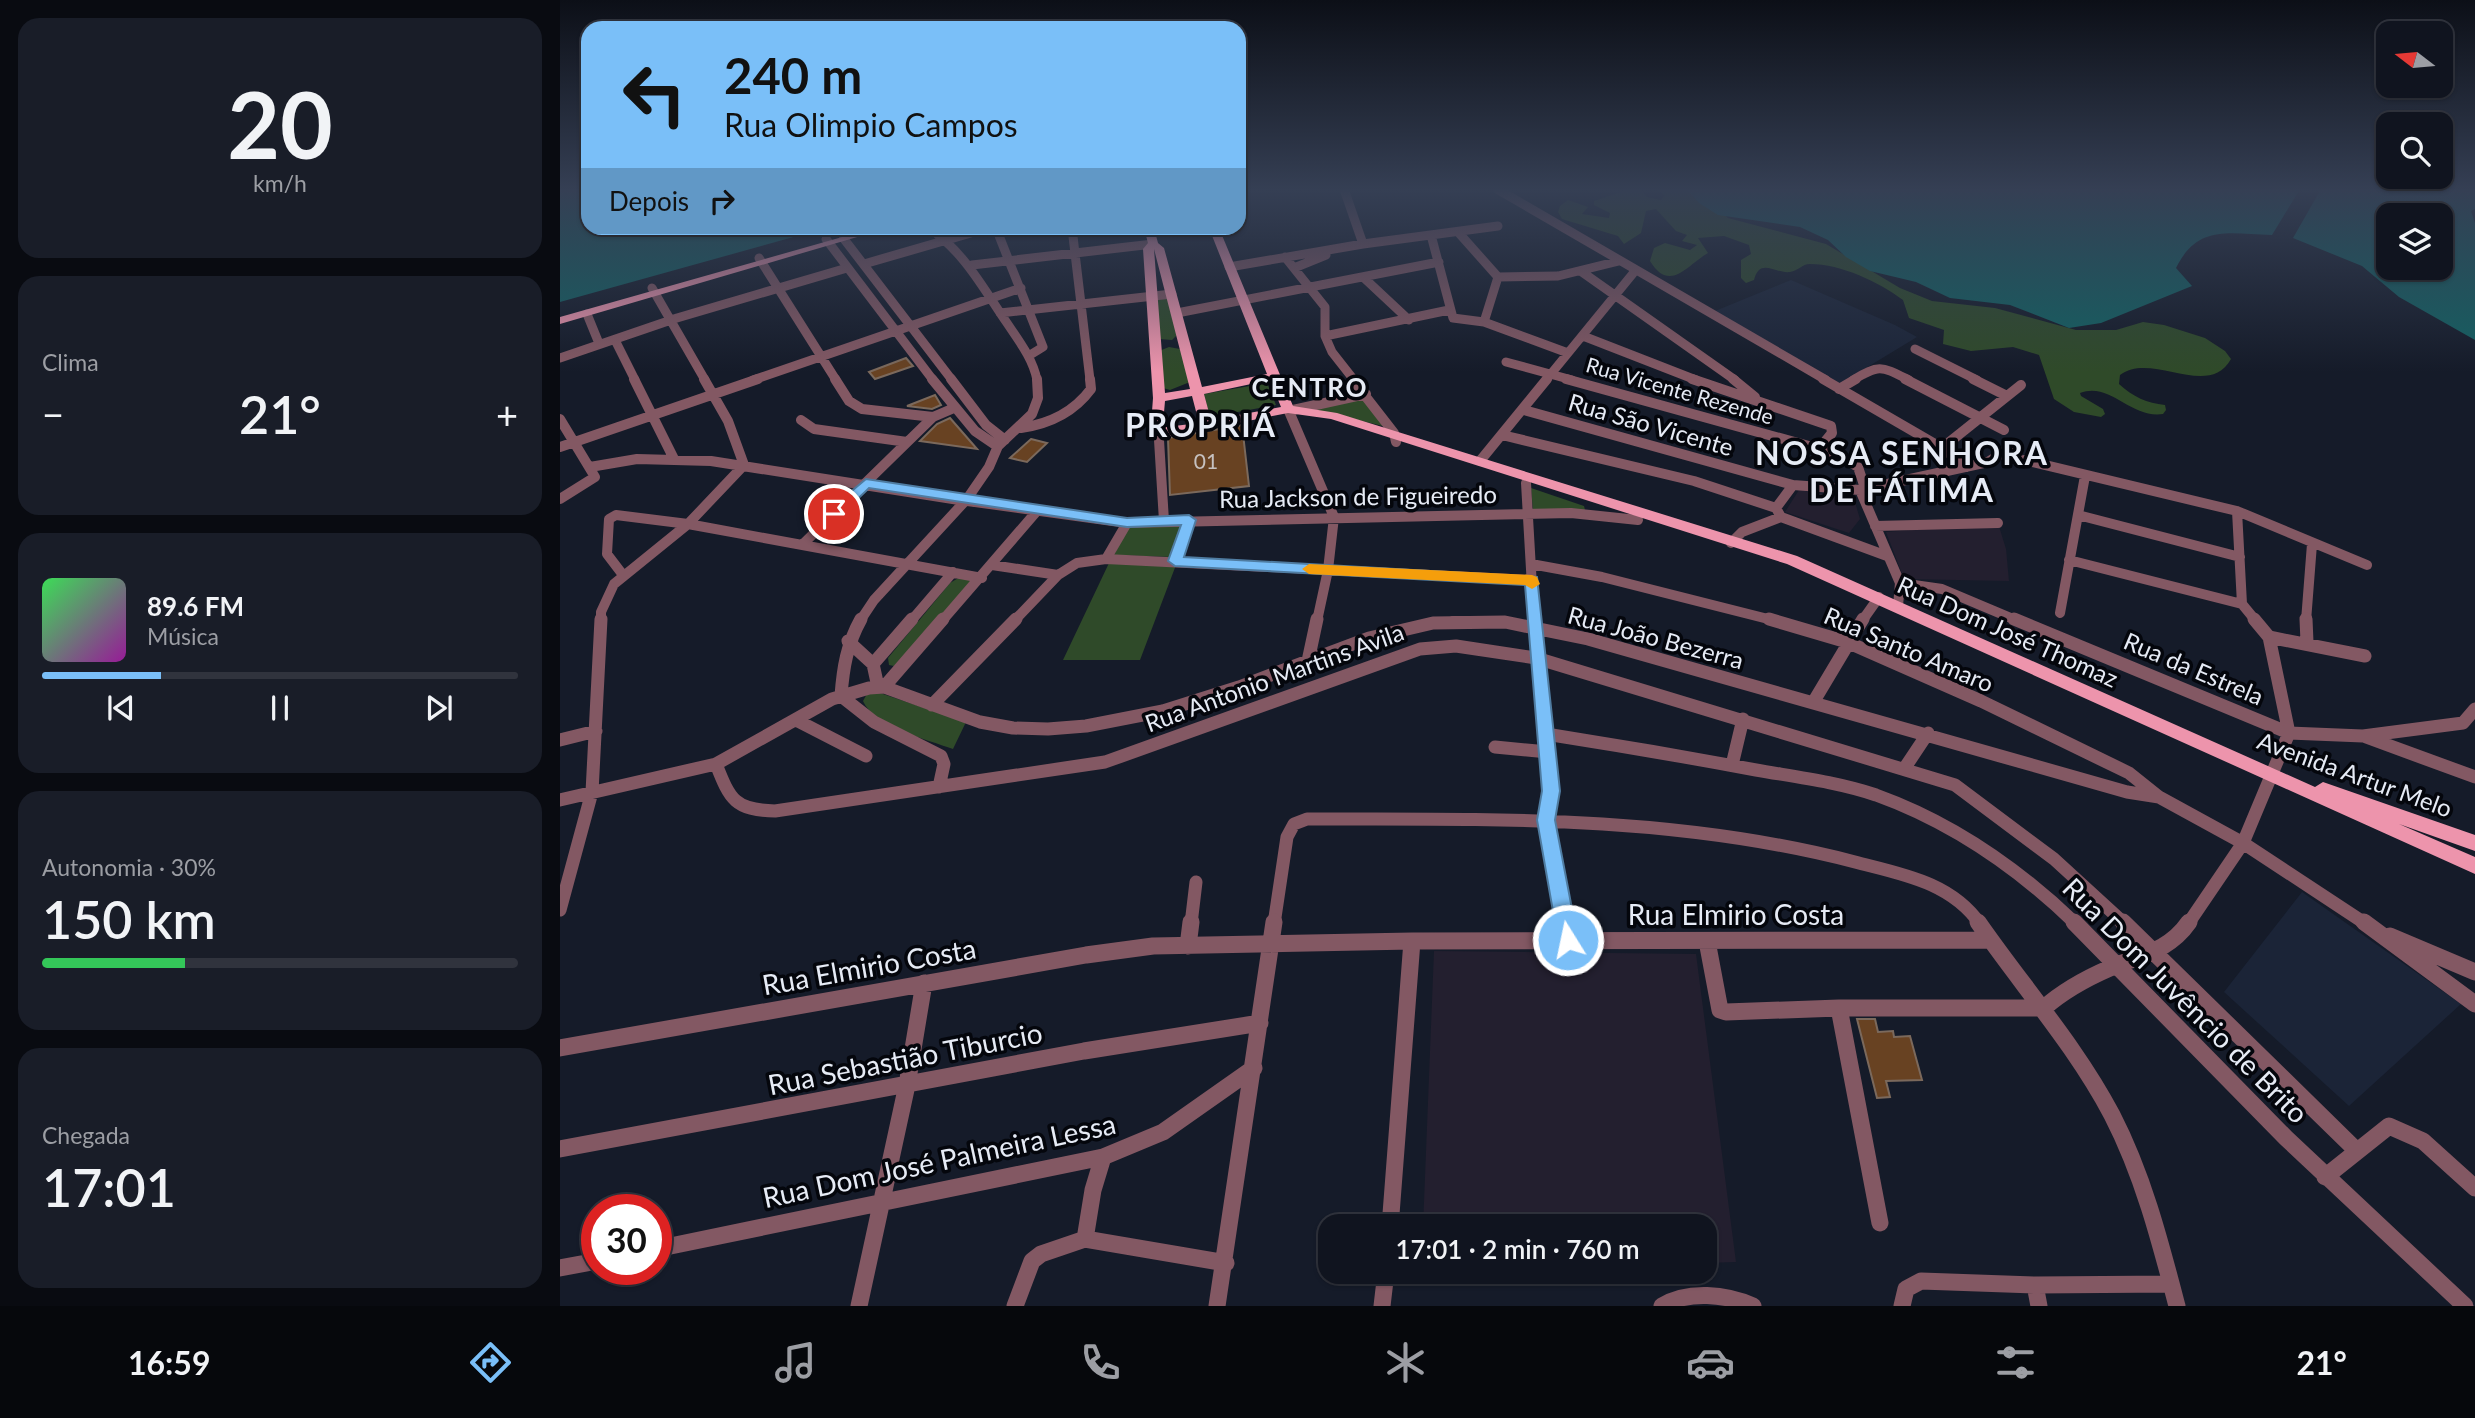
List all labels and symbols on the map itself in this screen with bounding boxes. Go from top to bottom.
north arrow [2376,21,2454,98]
street label: Rua Vicente Rezende [1583,351,1777,429]
district label: CENTRO [1251,371,1369,403]
street label: Rua São Vicente [1565,387,1737,461]
district label: PROPRIÁ [1125,405,1277,444]
district label: NOSSA SENHORA DE FÁTIMA [1755,433,2049,509]
house number: 01 [1194,448,1218,473]
street label: Rua Jackson de Figueiredo [1219,479,1497,513]
pin [804,484,864,544]
street label: Rua Dom José Thomaz [1893,569,2123,693]
street label: Rua João Bezerra [1565,600,1747,674]
street label: Rua Santo Amaro [1820,600,1998,698]
street label: Rua Antonio Martins Avila [1141,617,1407,737]
street label: Rua da Estrela [2120,626,2268,710]
street label: Avenida Artur Melo [2254,725,2456,823]
street label: Rua Dom Juvêncio de Brito [2056,870,2316,1130]
street label: Rua Elmirio Costa [1628,897,1844,931]
position arrow [1531,903,1605,977]
street label: Rua Elmirio Costa [759,930,979,1002]
street label: Rua Sebastião Tiburcio [765,1015,1045,1101]
street label: Rua Dom José Palmeira Lessa [759,1106,1119,1214]
speed limit sign: 30 [581,1194,672,1285]

